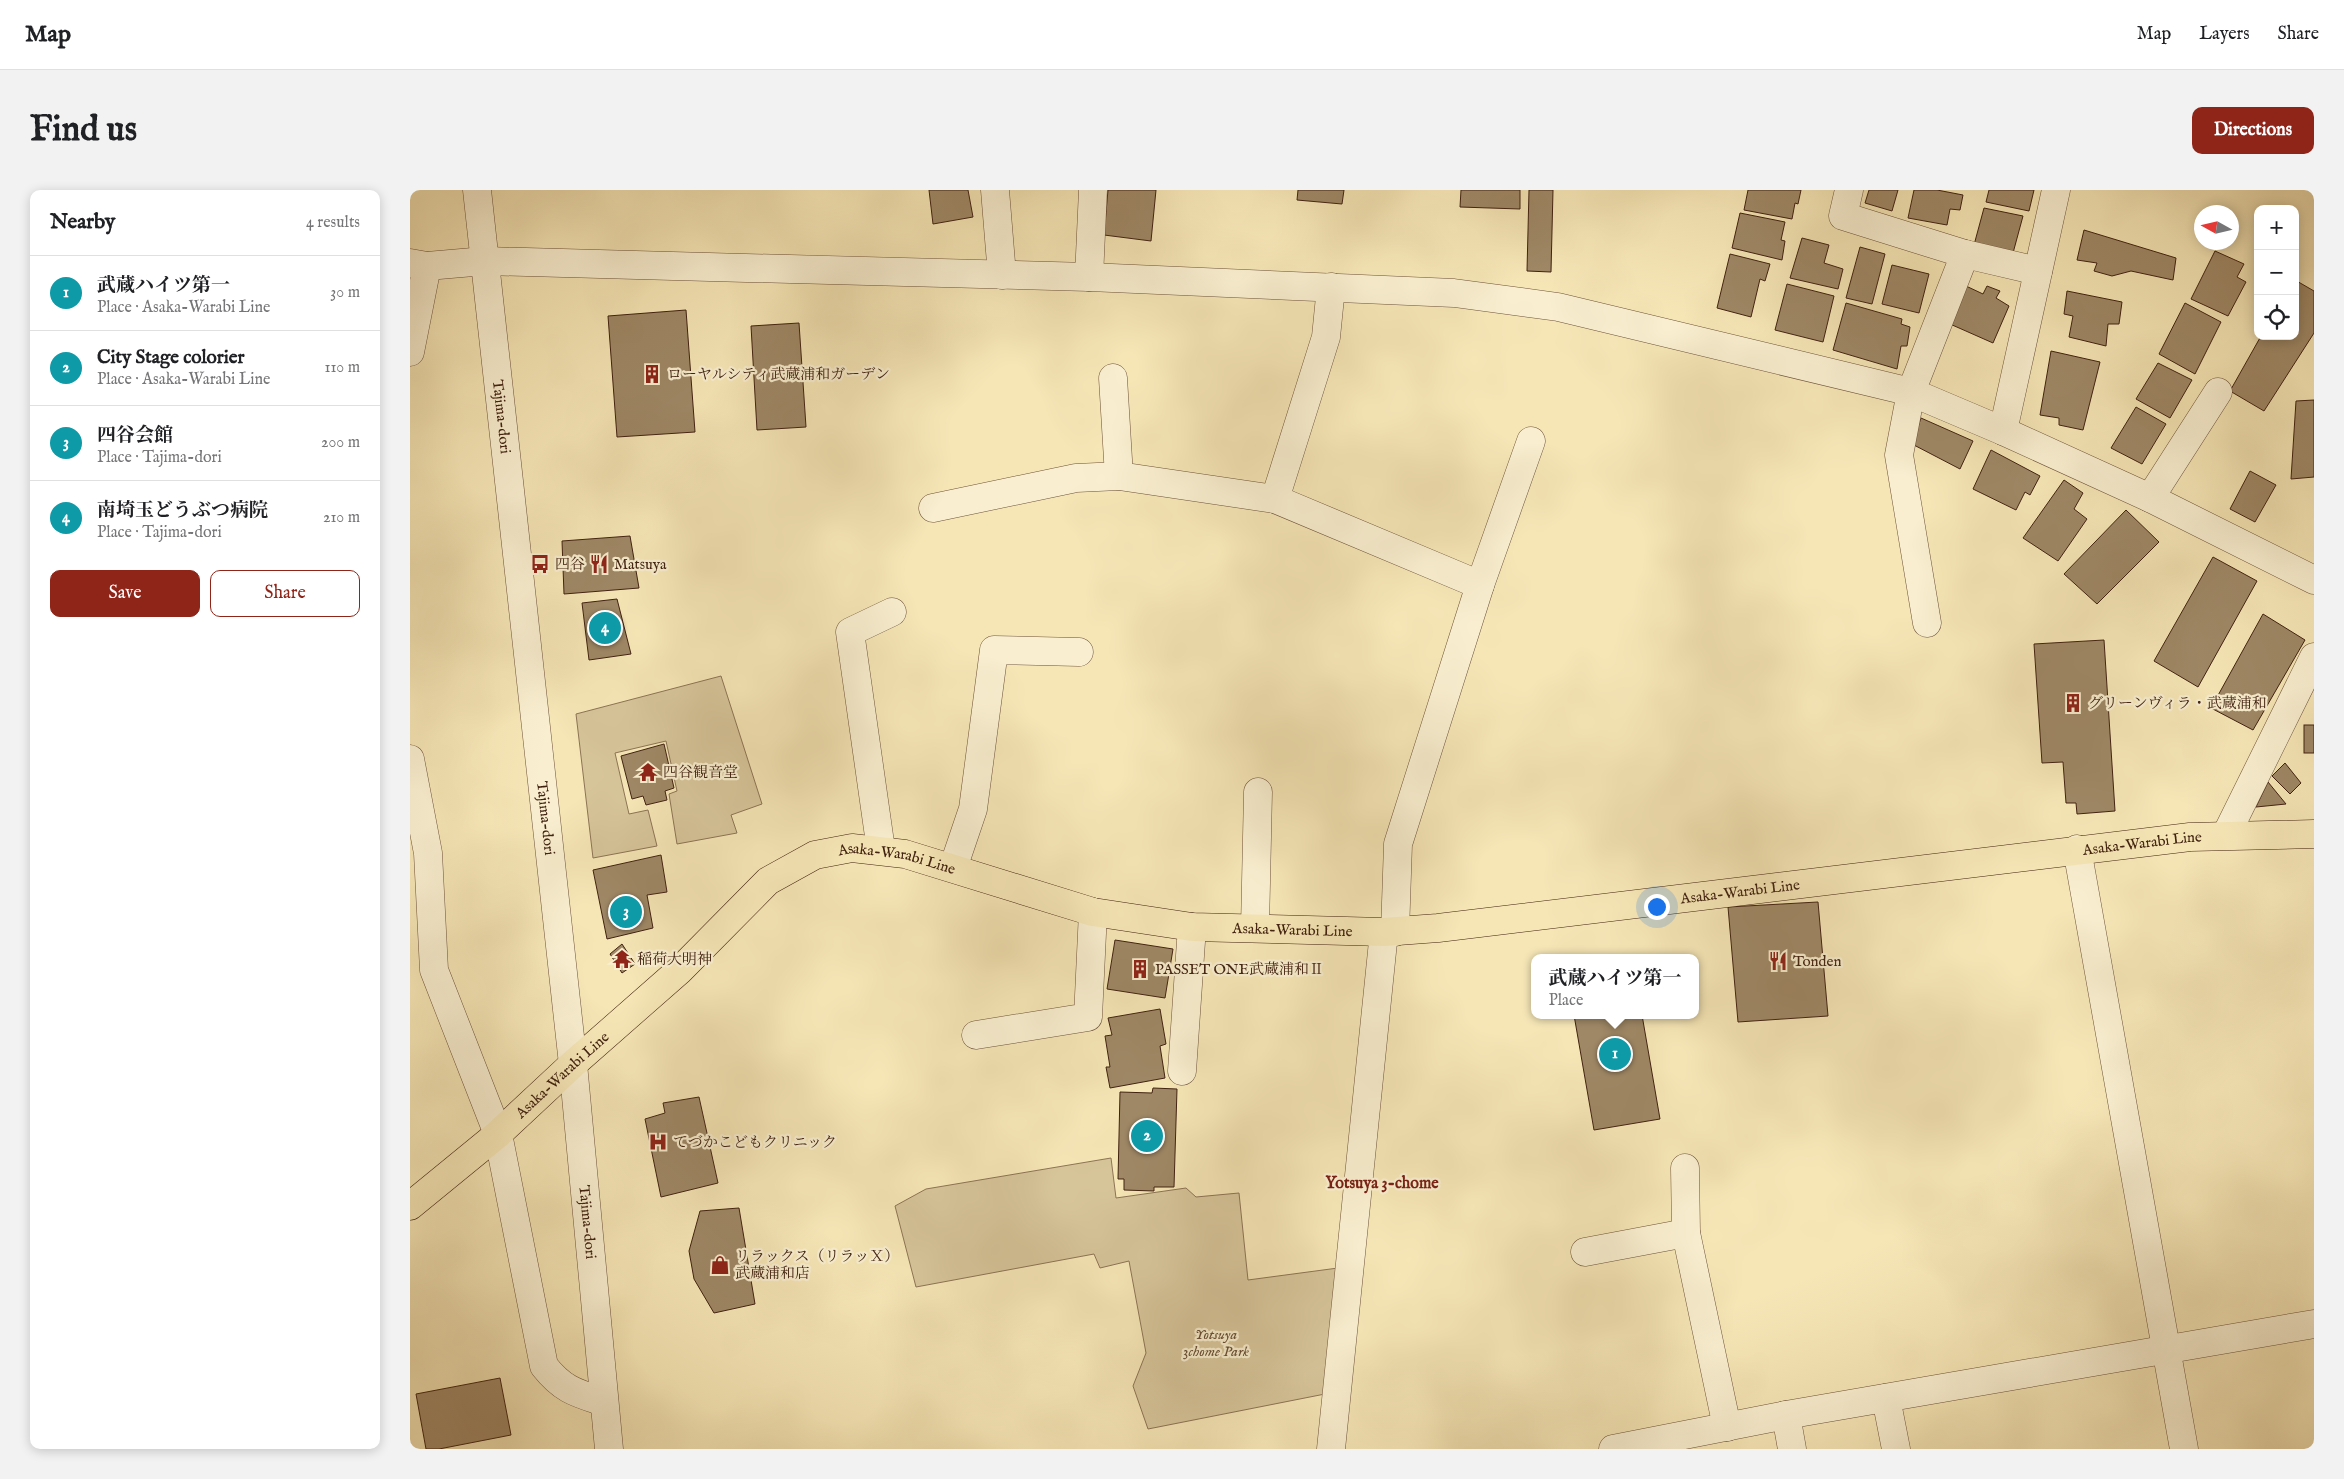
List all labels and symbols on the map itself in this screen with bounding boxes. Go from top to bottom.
north arrow [2194,205,2239,250]
building icon: ローヤルシティ武蔵浦和ガーデン [641,363,663,385]
place label: ローヤルシティ武蔵浦和ガーデン [667,365,890,384]
street label: Tajima-dori [488,379,515,455]
bus stop icon: 四谷 [529,553,551,575]
restaurant icon: Matsuya [588,553,610,575]
place label: 四谷 [555,555,585,574]
place label: Matsuya [614,555,667,574]
pin: 4 [589,609,621,647]
building icon: グリーンヴィラ・武蔵浦和 [2062,692,2084,714]
place label: グリーンヴィラ・武蔵浦和 [2088,694,2267,713]
temple icon: 四谷観音堂 [637,761,659,783]
place label: 四谷観音堂 [663,763,738,782]
street label: Tajima-dori [532,780,560,856]
street label: Asaka-Warabi Line [2080,827,2202,860]
street label: Asaka-Warabi Line [835,838,958,879]
street label: Asaka-Warabi Line [1678,875,1801,908]
pin: 3 [610,893,642,931]
your location [1644,894,1670,920]
street label: Asaka-Warabi Line [1231,919,1353,941]
temple icon: 稲荷大明神 [611,948,633,970]
place label: 稲荷大明神 [637,950,712,969]
restaurant icon: Tonden [1767,950,1789,972]
place label: Tonden [1793,952,1841,971]
building icon: PASSET ONE武蔵浦和Ⅱ [1129,958,1151,980]
place label: PASSET ONE武蔵浦和Ⅱ [1155,960,1324,979]
street label: Asaka-Warabi Line [511,1027,613,1123]
pin: 1 [1599,1035,1631,1073]
pin: 2 [1131,1117,1163,1155]
hospital icon: てづかこどもクリニック [647,1131,669,1153]
place label: てづかこどもクリニック [673,1133,837,1152]
district label: Yotsuya 3-chome [1325,1174,1439,1194]
street label: Tajima-dori [575,1184,601,1260]
place label: リラックス（リラッＸ） 武蔵浦和店 [735,1247,899,1283]
shop icon: リラックス（リラッＸ） 武蔵浦和店 [709,1254,731,1276]
park label: Yotsuya 3chome Park [1183,1325,1249,1361]

